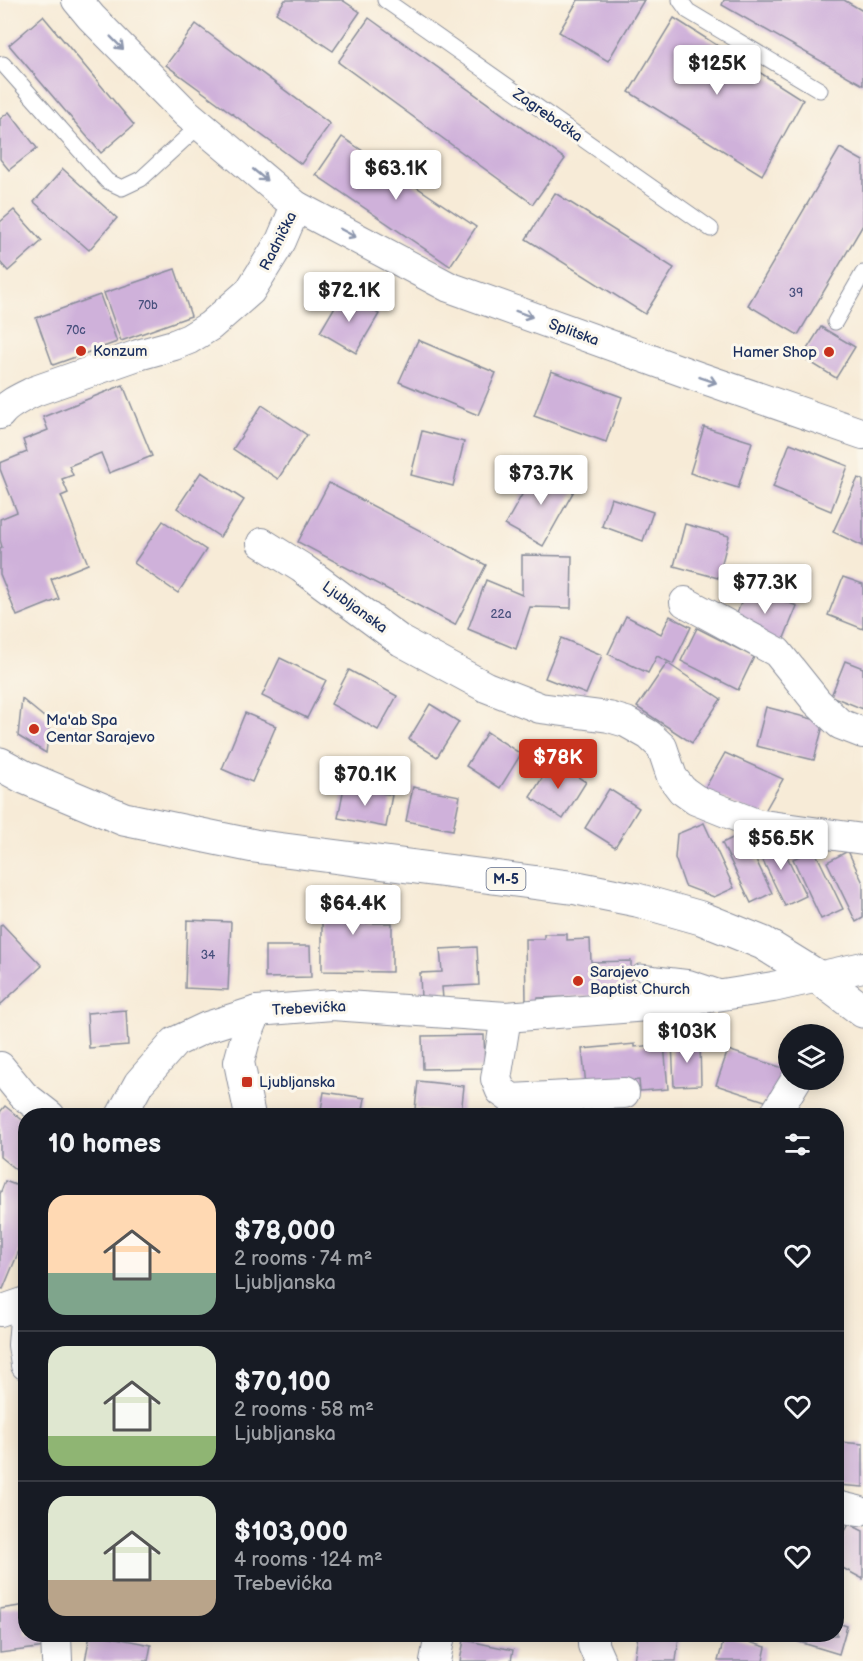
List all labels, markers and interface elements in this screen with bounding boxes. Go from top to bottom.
one-way arrow [109,36,124,51]
pin: $125K [675,45,759,96]
text: $125K [688,52,746,76]
street label: Zagrebačka [508,84,586,146]
pin: $63.1K [347,150,445,201]
text: $63.1K [364,157,428,181]
one-way arrow [252,168,267,182]
street label: Radnička [256,209,301,274]
one-way arrow [338,228,356,239]
pin: $72.1K [300,272,398,323]
text: $72.1K [318,279,380,303]
house number: 39 [789,286,803,301]
house number: 70b [138,298,158,313]
one-way arrow [515,309,533,320]
street label: Splitska [546,315,602,350]
house number: 70c [66,323,86,338]
place label: Konzum [93,342,147,361]
place label: Hamer Shop [732,343,817,362]
marker: Konzum [74,344,88,358]
marker: Hamer Shop [822,345,836,359]
one-way arrow [698,376,717,387]
pin: $73.7K [492,455,590,506]
text: $73.7K [509,462,573,486]
pin: $77.3K [716,564,814,615]
text: $77.3K [733,571,797,595]
street label: Ljubljanska [318,577,391,638]
house number: 22a [491,607,512,622]
place label: Ma'ab Spa Centar Sarajevo [46,711,155,747]
marker: Ma'ab Spa Centar Sarajevo [27,722,41,736]
pin: $78K [522,739,594,790]
text: $78K [533,746,583,770]
pin: $70.1K [316,756,414,807]
text: $70.1K [333,763,397,787]
pin: $56.5K [732,820,830,871]
text: $56.5K [748,827,814,851]
road number: M-5 [486,868,526,890]
pin: $64.4K [304,885,402,936]
text: $64.4K [320,892,386,916]
house number: 34 [201,948,216,963]
place label: Sarajevo Baptist Church [590,963,690,999]
marker: Sarajevo Baptist Church [571,974,585,988]
street label: Trebevićka [272,997,346,1020]
pin: $103K [645,1013,729,1064]
text: $103K [657,1020,717,1044]
map controls [778,1024,844,1090]
button: layers [778,1024,844,1090]
place label: Ljubljanska [259,1073,335,1092]
marker: Ljubljanska [240,1075,254,1089]
icon: filters [781,1128,814,1161]
text: 10 homes [48,1129,161,1160]
text: $78,000 [234,1216,335,1247]
icon: home [96,1219,168,1291]
icon: heart [781,1239,814,1272]
text: 2 rooms · 74 m² [234,1247,372,1271]
text: Ljubljanska [234,1271,336,1295]
text: $70,100 [234,1367,331,1398]
icon: home [96,1370,168,1442]
icon: heart [781,1390,814,1423]
text: 2 rooms · 58 m² [234,1398,374,1422]
text: Ljubljanska [234,1422,336,1446]
text: $103,000 [234,1517,348,1548]
icon: home [96,1520,168,1592]
icon: heart [781,1540,814,1573]
text: 4 rooms · 124 m² [234,1548,383,1572]
text: Trebevićka [234,1572,333,1596]

